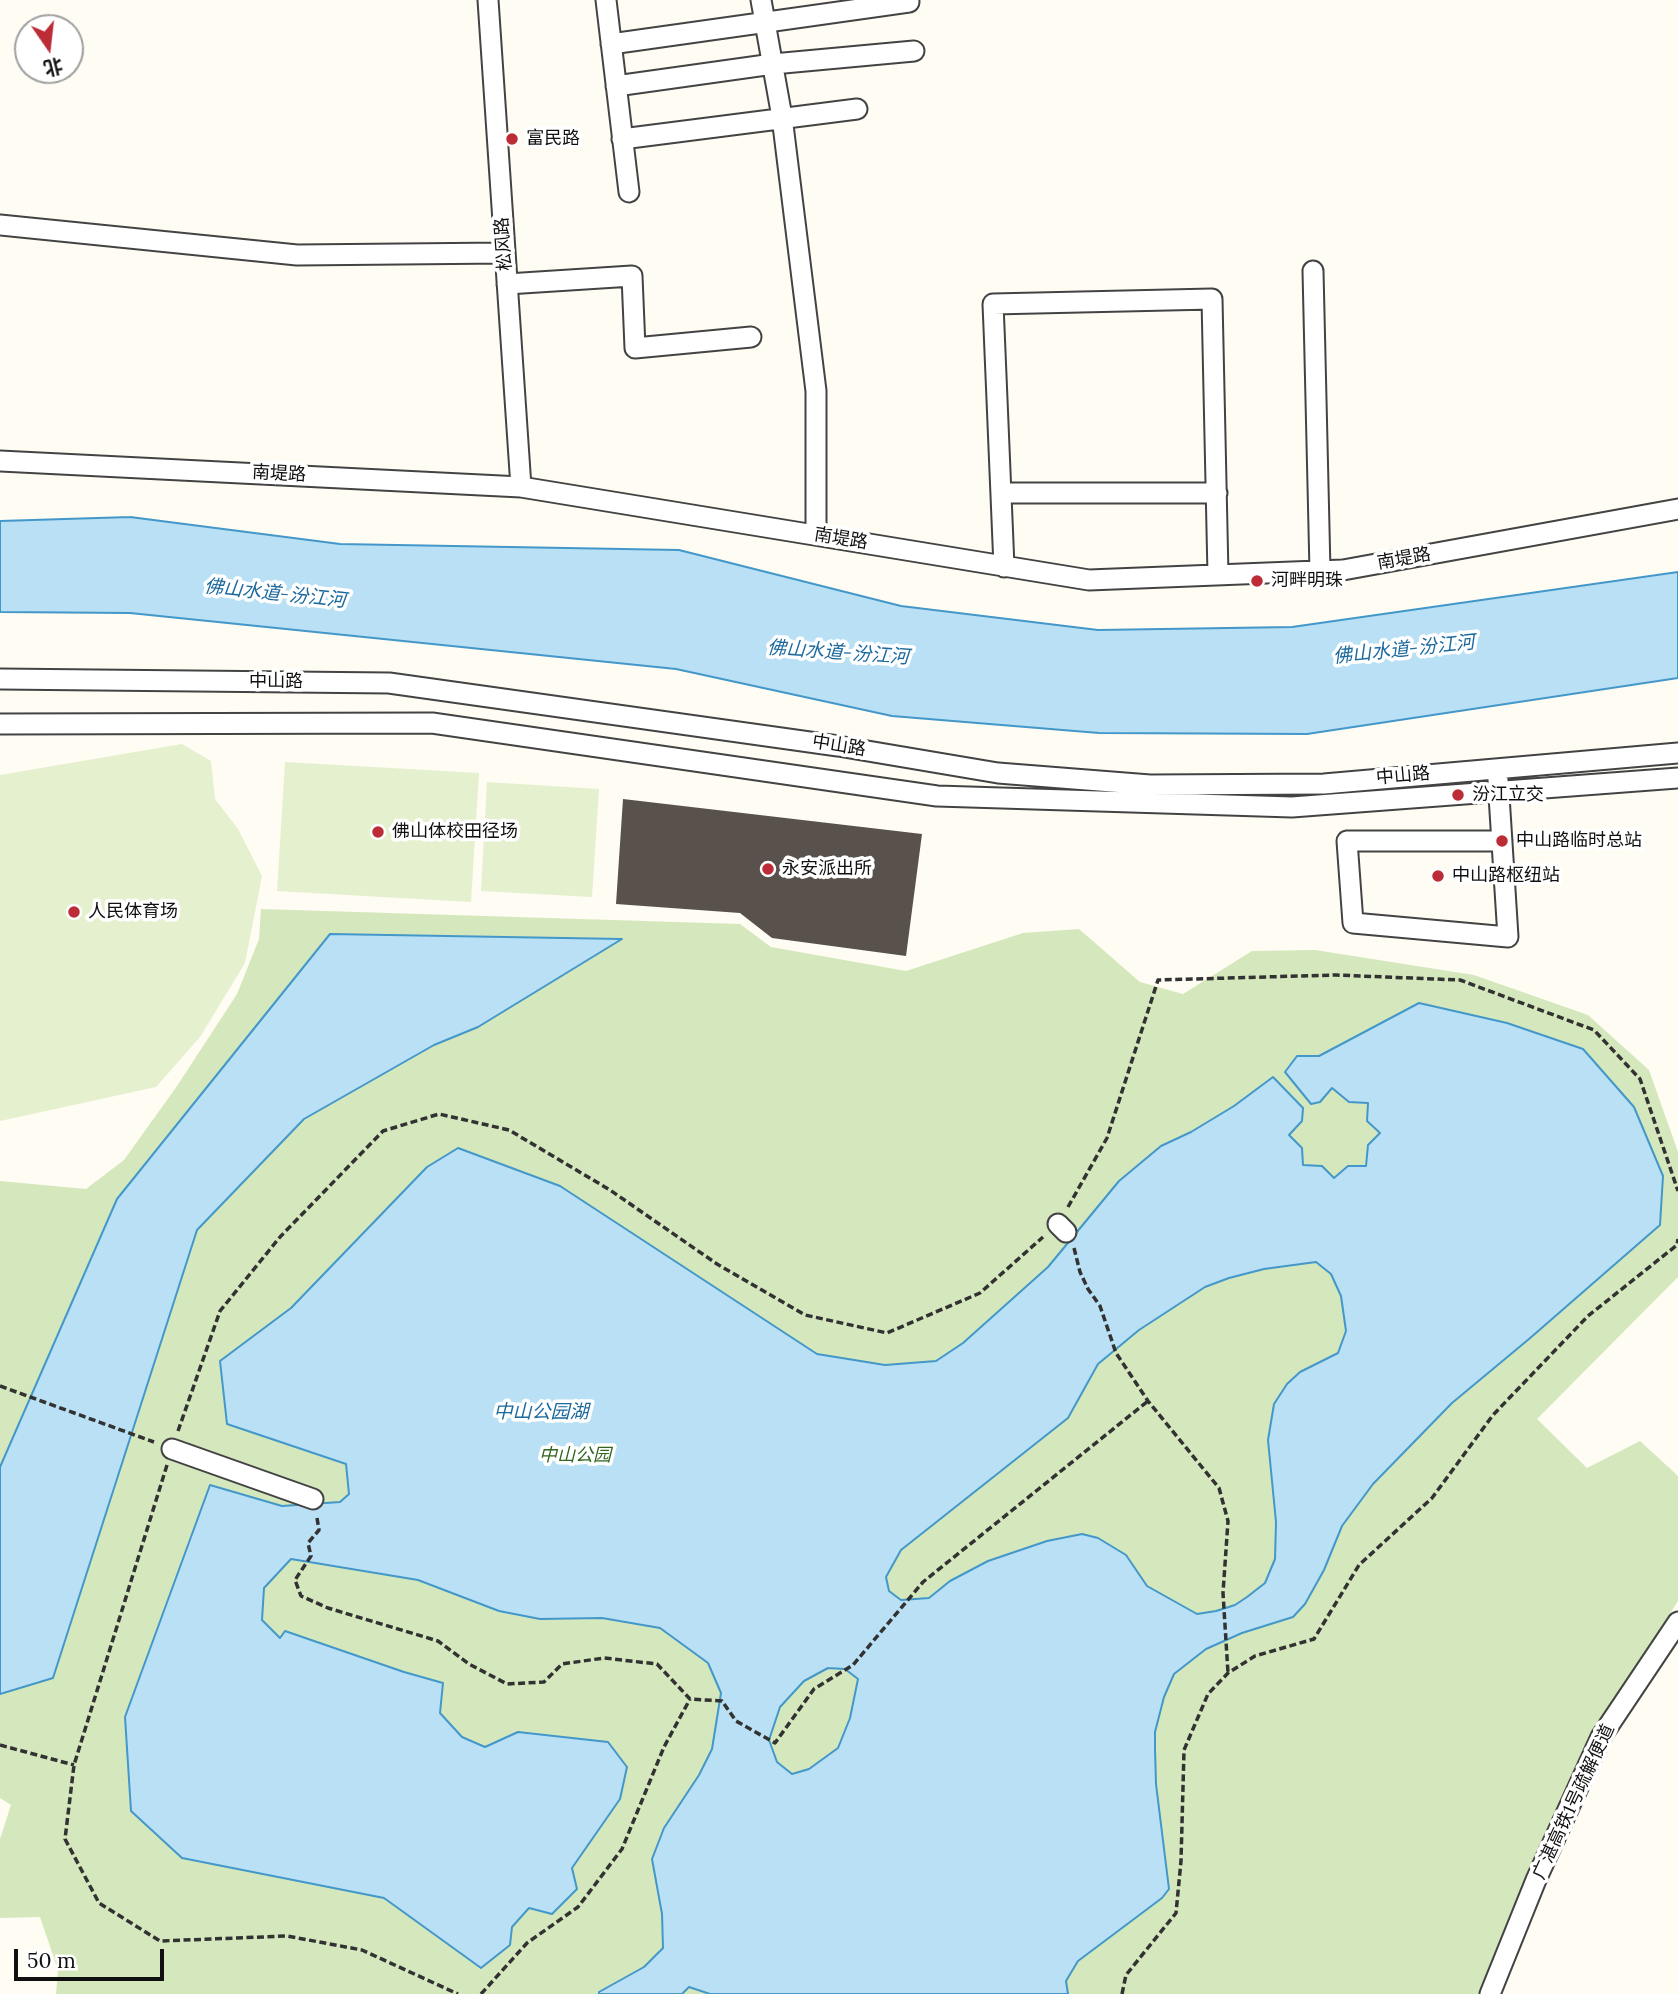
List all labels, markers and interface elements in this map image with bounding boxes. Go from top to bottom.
north arrow [14,14,84,84]
text: 北 [41,53,66,81]
place label: 富民路 [526,128,580,150]
marker: 富民路 [504,131,520,147]
street label: 松风路 [491,216,517,272]
street label: 南堤路 [251,462,307,486]
street label: 南堤路 [813,524,869,554]
street label: 南堤路 [1376,544,1432,574]
place label: 河畔明珠 [1271,570,1343,592]
marker: 河畔明珠 [1249,573,1265,589]
water label: 佛山水道-汾江河 [203,575,347,613]
water label: 佛山水道-汾江河 [1332,631,1476,669]
water label: 佛山水道-汾江河 [766,637,910,669]
street label: 中山路 [249,671,303,693]
street label: 中山路 [811,731,867,761]
street label: 中山路 [1375,763,1431,789]
place label: 汾江立交 [1472,784,1544,806]
marker: 汾江立交 [1450,787,1466,803]
place label: 佛山体校田径场 [392,821,518,843]
marker: 佛山体校田径场 [370,824,386,840]
place label: 中山路临时总站 [1516,830,1642,852]
marker: 中山路临时总站 [1494,833,1510,849]
place label: 永安派出所 [782,858,872,880]
marker: 永安派出所 [760,861,776,877]
place label: 中山路枢纽站 [1452,865,1560,887]
marker: 中山路枢纽站 [1430,868,1446,884]
place label: 人民体育场 [88,901,178,923]
marker: 人民体育场 [66,904,82,920]
water label: 中山公园湖 [494,1402,588,1424]
park label: 中山公园 [539,1445,611,1467]
street label: 广湛高铁1号疏解便道 [1529,1721,1619,1883]
scale bar [18,1934,168,1978]
text: 50 m [27,1947,76,1974]

